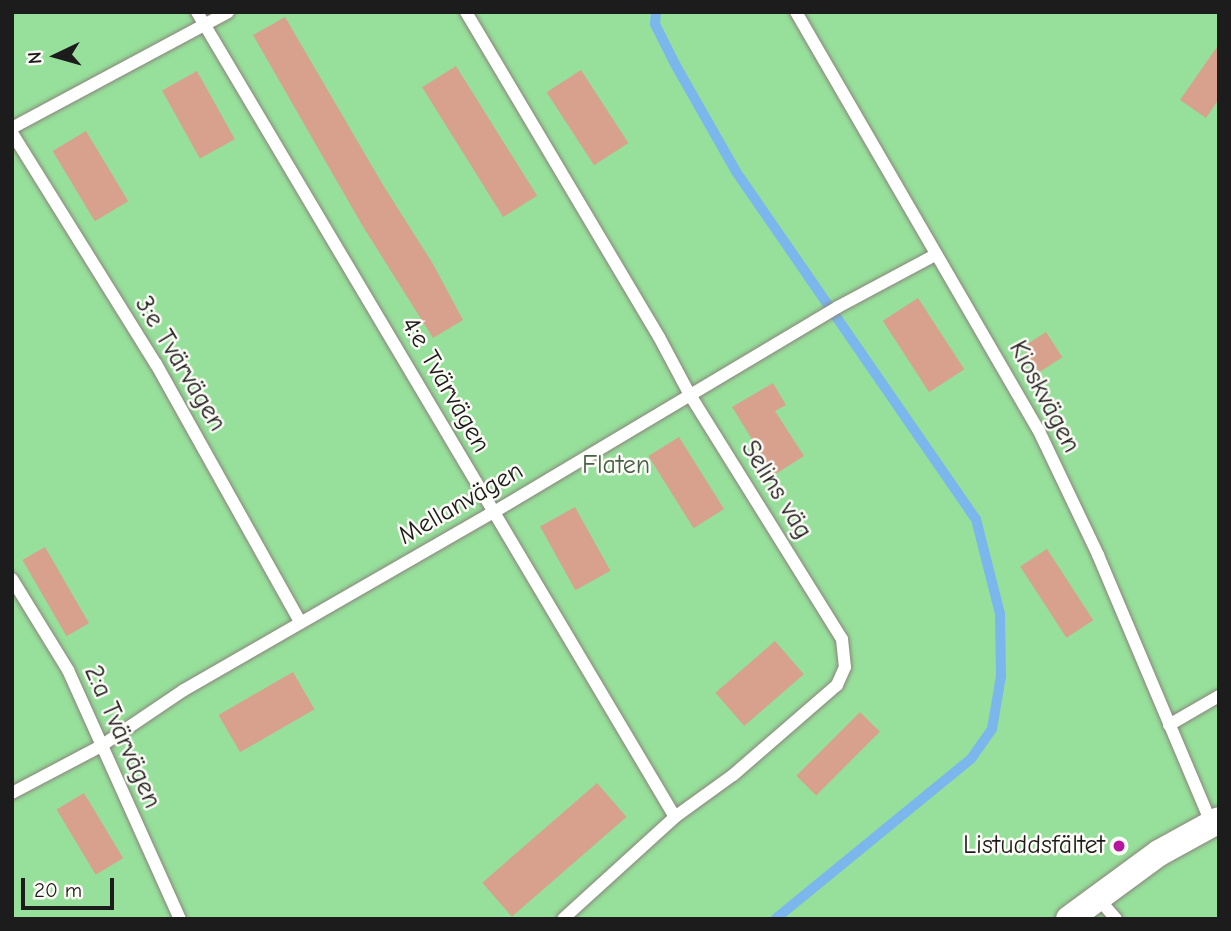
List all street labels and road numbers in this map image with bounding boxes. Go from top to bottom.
street label: 3:e Tvärvägen [127,291,233,437]
street label: 4:e Tvärvägen [394,312,496,458]
street label: Kioskvägen [1001,336,1087,458]
street label: Selins väg [734,435,818,545]
street label: Mellanvägen [393,456,529,552]
street label: 2:a Tvärvägen [77,661,167,813]

